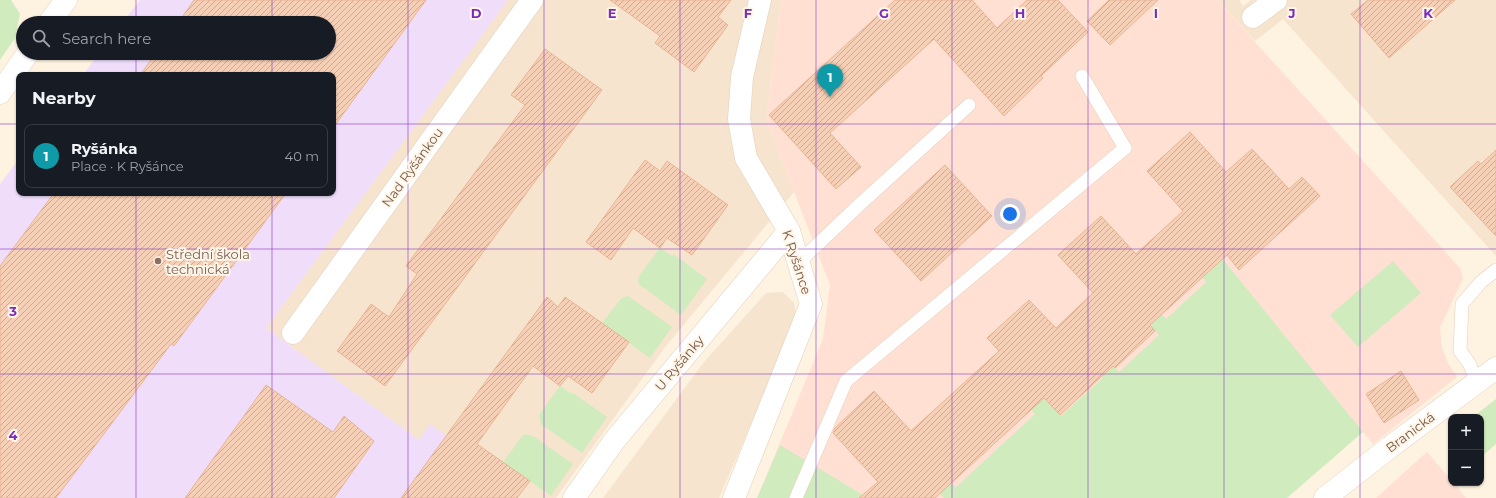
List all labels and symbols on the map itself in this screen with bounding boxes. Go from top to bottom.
text: D [471,5,482,21]
text: E [608,5,617,21]
text: F [744,5,752,21]
text: G [879,5,889,21]
text: H [1015,5,1025,21]
text: I [1154,5,1158,21]
text: J [1287,5,1296,21]
text: K [1423,5,1433,21]
pin: 1 [817,64,843,97]
street label: Nad Ryšánkou [378,124,446,210]
your location [1000,204,1020,224]
street label: K Ryšánce [779,228,815,296]
place label: Střední škola technická [166,246,250,277]
marker: Střední škola technická [153,256,163,266]
text: 3 [8,303,17,319]
street label: U Ryšánky [651,331,707,394]
street label: Branická [1382,408,1438,456]
text: 4 [9,427,18,443]

